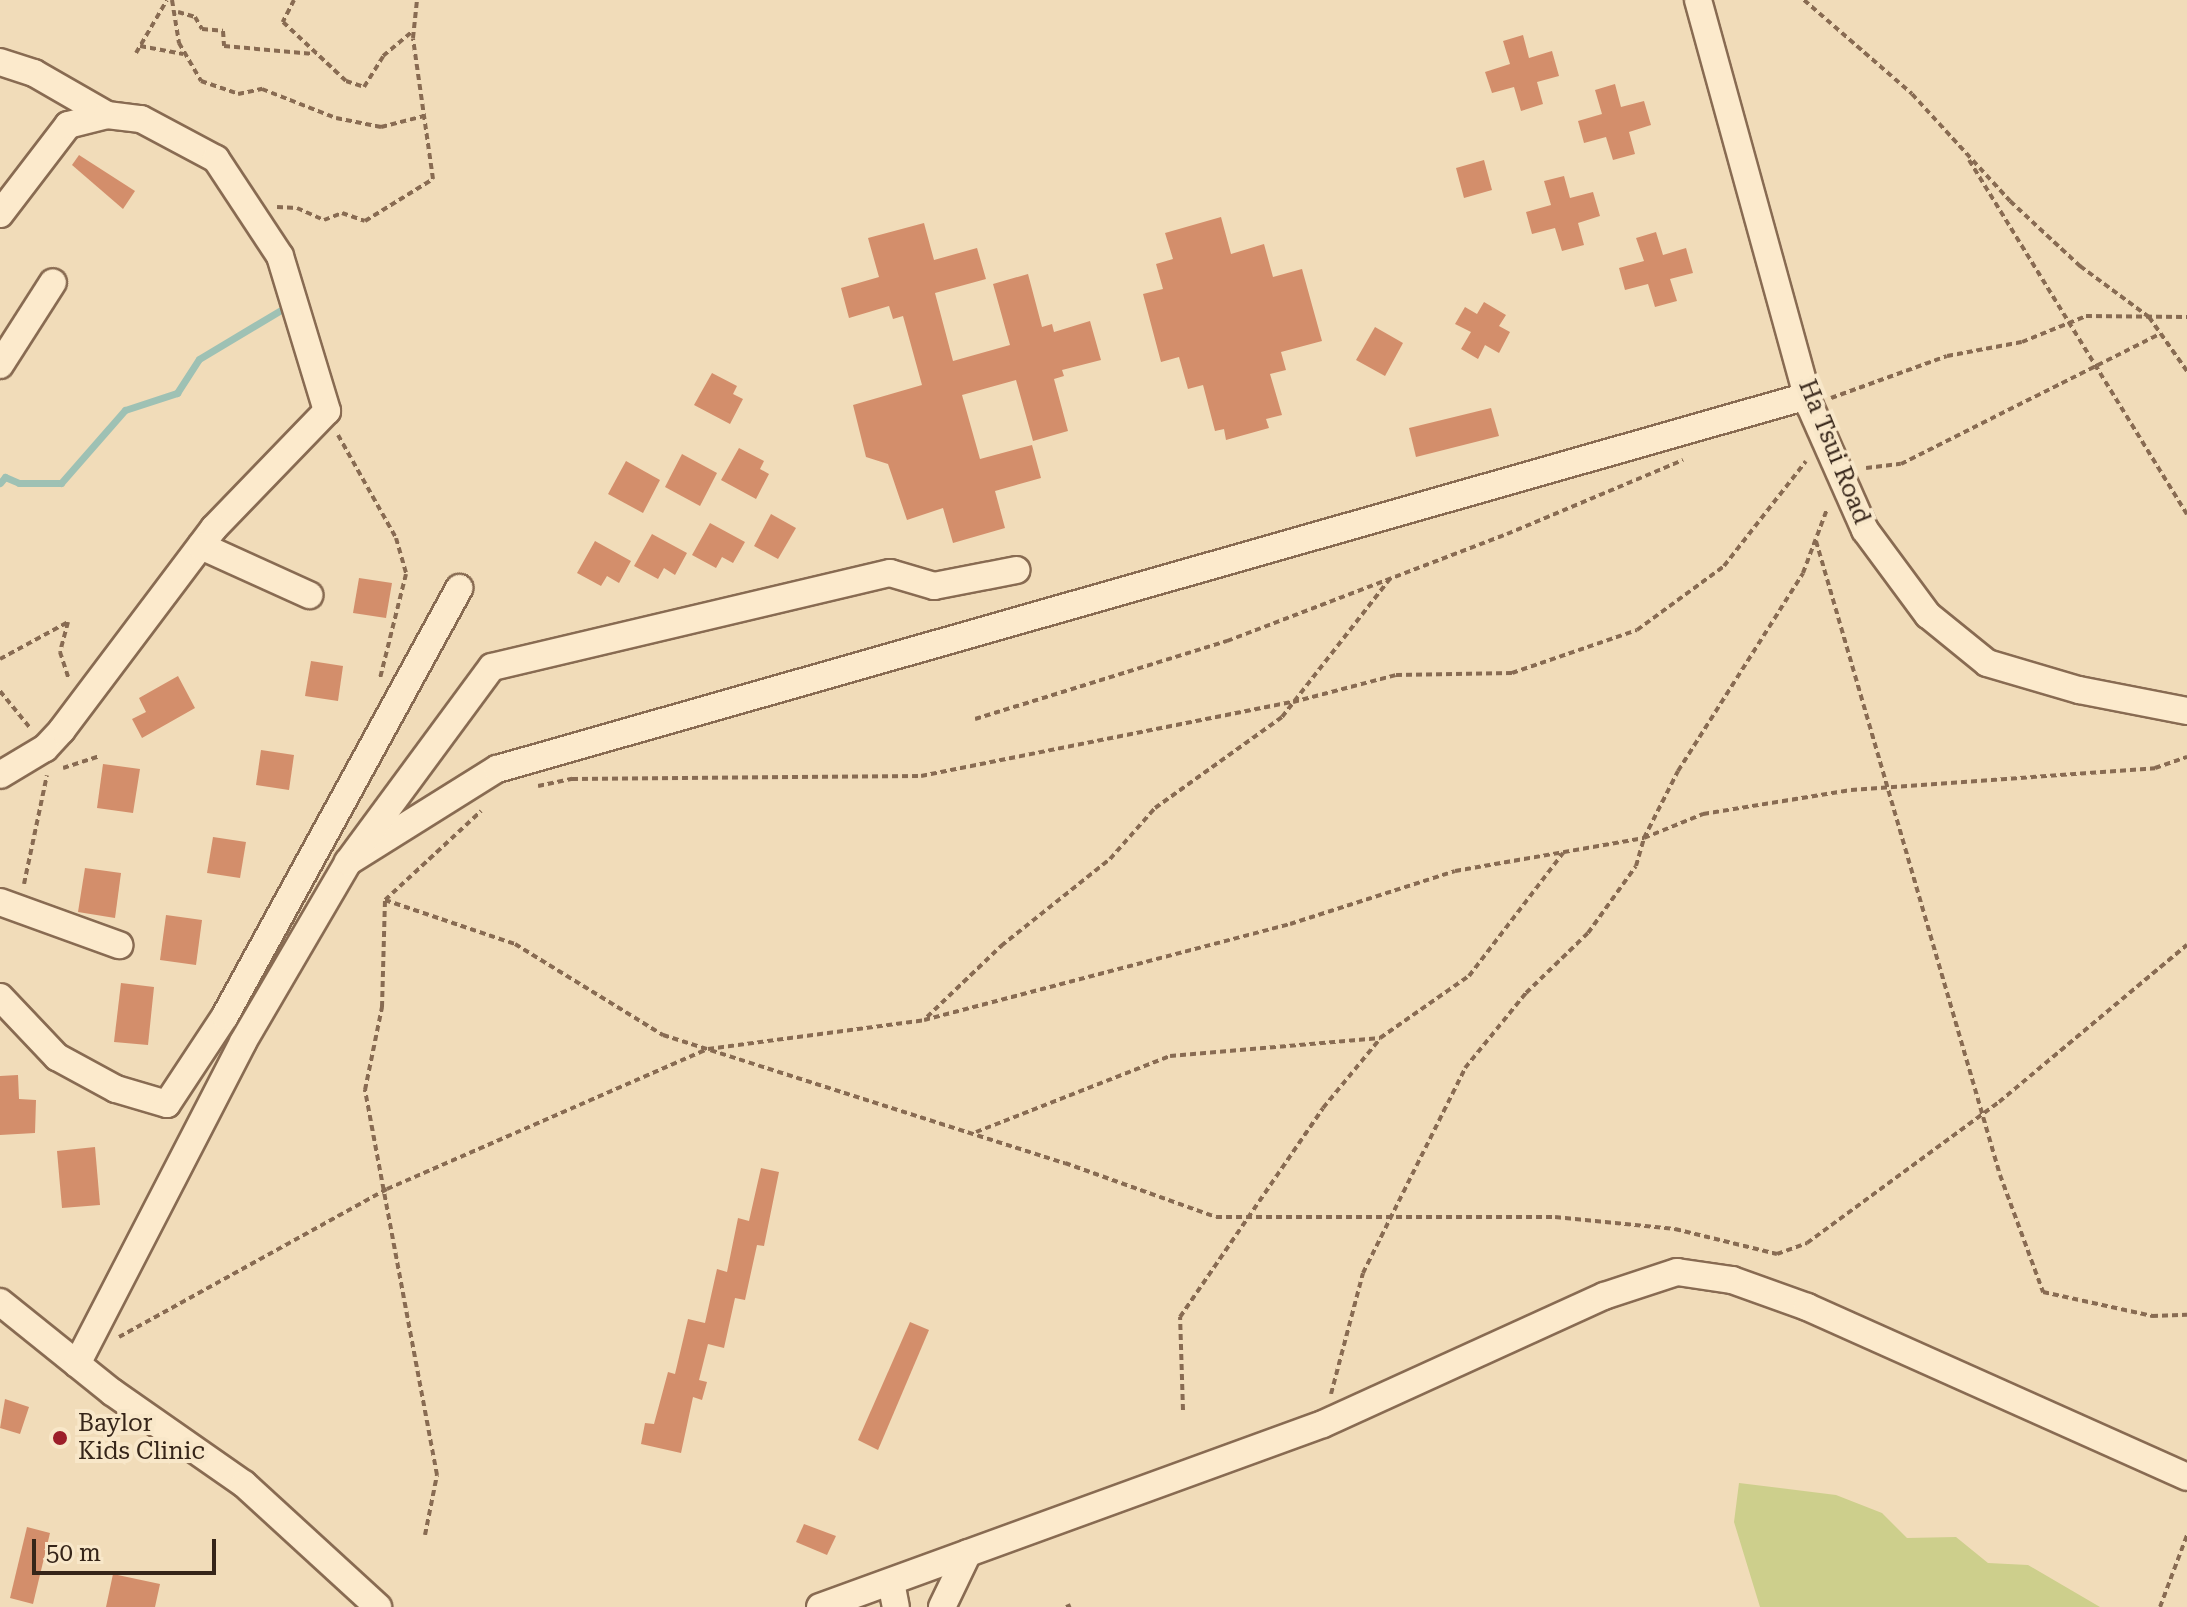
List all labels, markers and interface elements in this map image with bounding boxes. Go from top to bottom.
street label: Ha Tsui Road [1792,376,1876,528]
place label: Baylor Kids Clinic [78,1410,205,1466]
marker: Baylor Kids Clinic [49,1427,71,1449]
scale bar [36,1523,220,1573]
text: 50 m [46,1539,101,1567]

